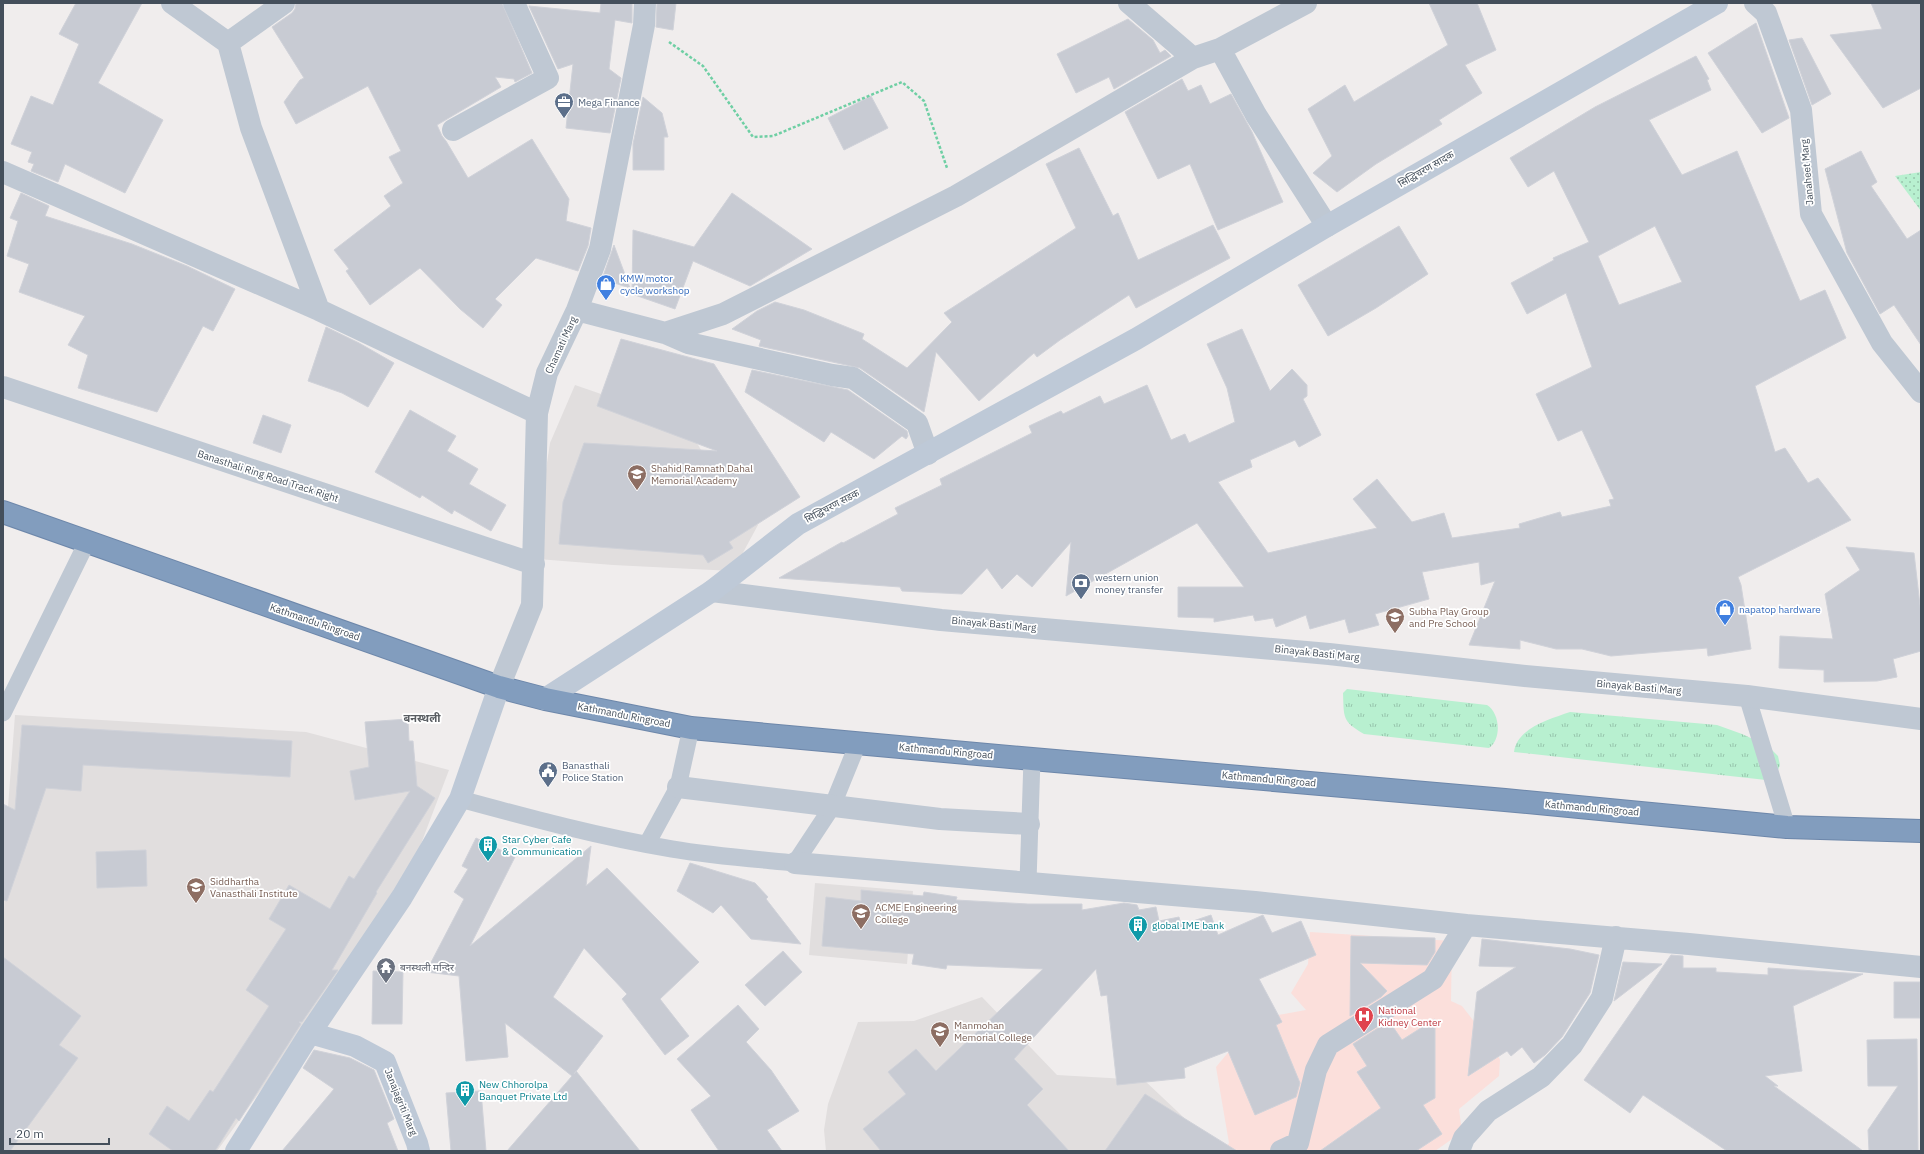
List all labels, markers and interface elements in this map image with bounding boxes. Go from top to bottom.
office icon: Mega Finance [553,91,575,119]
place label: Mega Finance [578,96,640,109]
street label: Janaheet Marg [1798,138,1816,206]
street label: सिद्धिचरण सादक [1396,148,1456,190]
place label: KMW motor cycle workshop [620,272,690,297]
shop icon: KMW motor cycle workshop [595,273,617,301]
street label: Chamati Marg [542,314,580,376]
street label: Banasthali Ring Road Track Right [196,447,341,505]
place label: Shahid Ramnath Dahal Memorial Academy [651,462,753,487]
school or university icon: Shahid Ramnath Dahal Memorial Academy [626,463,648,491]
street label: सिद्धिचरण सडक [803,486,862,526]
place label: western union money transfer [1095,571,1163,596]
bank icon: western union money transfer [1070,572,1092,600]
shop icon: napatop hardware [1714,598,1736,626]
street label: Kathmandu Ringroad [268,600,362,644]
place label: napatop hardware [1739,603,1821,616]
place label: Subha Play Group and Pre School [1409,605,1489,630]
school or university icon: Subha Play Group and Pre School [1384,606,1406,634]
street label: Binayak Basti Marg [951,614,1038,634]
street label: Binayak Basti Marg [1274,642,1361,664]
street label: Binayak Basti Marg [1596,677,1683,697]
street label: Kathmandu Ringroad [576,700,672,730]
district label: बनस्थली [403,711,441,725]
street label: Kathmandu Ringroad [898,740,994,762]
place label: Banasthali Police Station [562,759,623,784]
public building icon: Banasthali Police Station [537,760,559,788]
street label: Kathmandu Ringroad [1221,768,1317,790]
street label: Kathmandu Ringroad [1544,797,1640,819]
place label: Star Cyber Cafe & Communication [502,833,582,858]
building icon: Star Cyber Cafe & Communication [477,834,499,862]
place label: Siddhartha Vanasthali Institute [210,875,298,900]
school or university icon: Siddhartha Vanasthali Institute [185,876,207,904]
place label: ACME Engineering College [875,901,958,926]
school or university icon: ACME Engineering College [850,902,872,930]
building icon: global IME bank [1127,914,1149,942]
place label: global IME bank [1152,919,1225,932]
temple icon: बनस्थली मन्दिर [375,956,397,984]
place label: बनस्थली मन्दिर [400,961,455,974]
place label: National Kidney Center [1378,1004,1441,1029]
hospital icon: National Kidney Center [1353,1005,1375,1033]
place label: Manmohan Memorial College [954,1019,1032,1044]
school or university icon: Manmohan Memorial College [929,1020,951,1048]
street label: Janajagriti Marg [382,1067,421,1138]
place label: New Chhorolpa Banquet Private Ltd [479,1078,567,1103]
building icon: New Chhorolpa Banquet Private Ltd [454,1079,476,1107]
scale bar [10,1120,109,1146]
text: 20 m [16,1126,44,1141]

